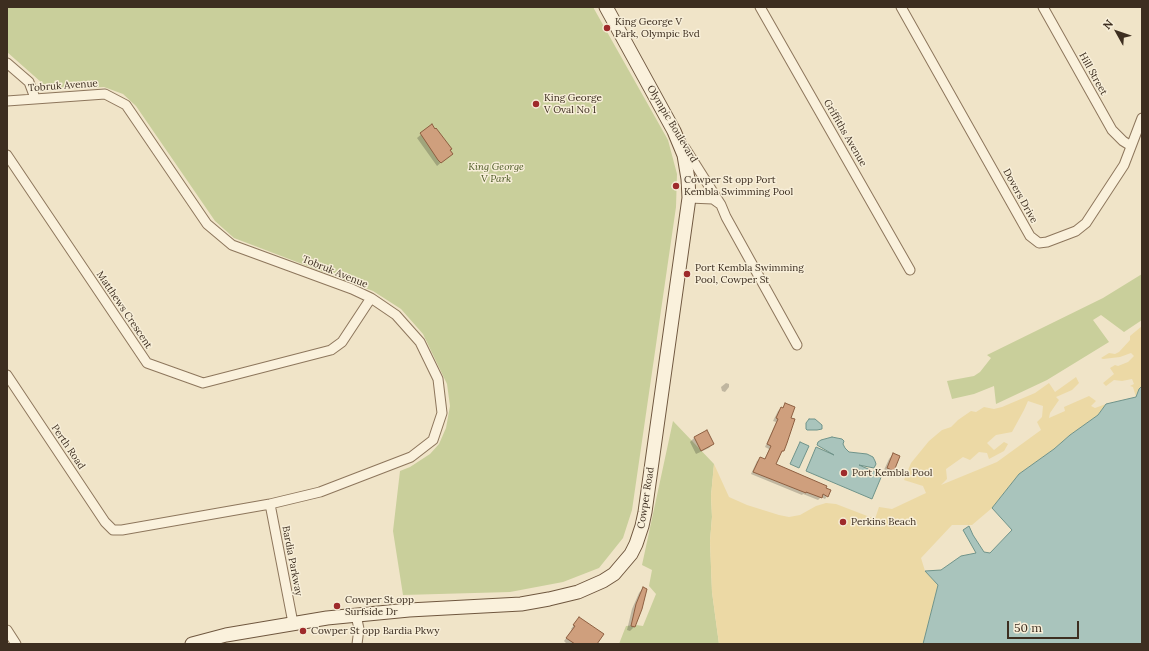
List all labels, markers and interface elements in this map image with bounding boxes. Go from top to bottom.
north arrow [1097,12,1137,52]
place label: King George V Park, Olympic Bvd [615,16,700,40]
text: N [1100,17,1116,32]
marker: King George V Park, Olympic Bvd [602,23,612,33]
street label: Hill Street [1076,51,1110,97]
street label: Tobruk Avenue [28,78,98,94]
street label: Olympic Boulevard [644,83,700,165]
place label: King George V Oval No 1 [544,92,602,116]
street label: Griffiths Avenue [821,97,869,169]
marker: King George V Oval No 1 [531,99,541,109]
park label: King George V Park [468,161,524,184]
street label: Dovers Drive [1000,167,1040,225]
place label: Cowper St opp Port Kembla Swimming Pool [684,174,793,198]
marker: Cowper St opp Port Kembla Swimming Pool [671,181,681,191]
street label: Tobruk Avenue [300,253,370,291]
place label: Port Kembla Swimming Pool, Cowper St [695,262,804,286]
street label: Matthews Crescent [94,269,154,351]
marker: Port Kembla Swimming Pool, Cowper St [682,269,692,279]
street label: Perth Road [49,422,87,472]
street label: Cowper Road [635,466,657,530]
place label: Port Kembla Pool [852,467,932,479]
marker: Port Kembla Pool [839,468,849,478]
place label: Perkins Beach [851,516,916,528]
marker: Perkins Beach [838,517,848,527]
street label: Bardia Parkway [279,525,305,597]
place label: Cowper St opp Surfside Dr [345,594,414,618]
marker: Cowper St opp Surfside Dr [332,601,342,611]
scale bar [1009,613,1081,639]
text: 50 m [1014,620,1042,635]
place label: Cowper St opp Bardia Pkwy [311,625,440,637]
marker: Cowper St opp Bardia Pkwy [298,626,308,636]

